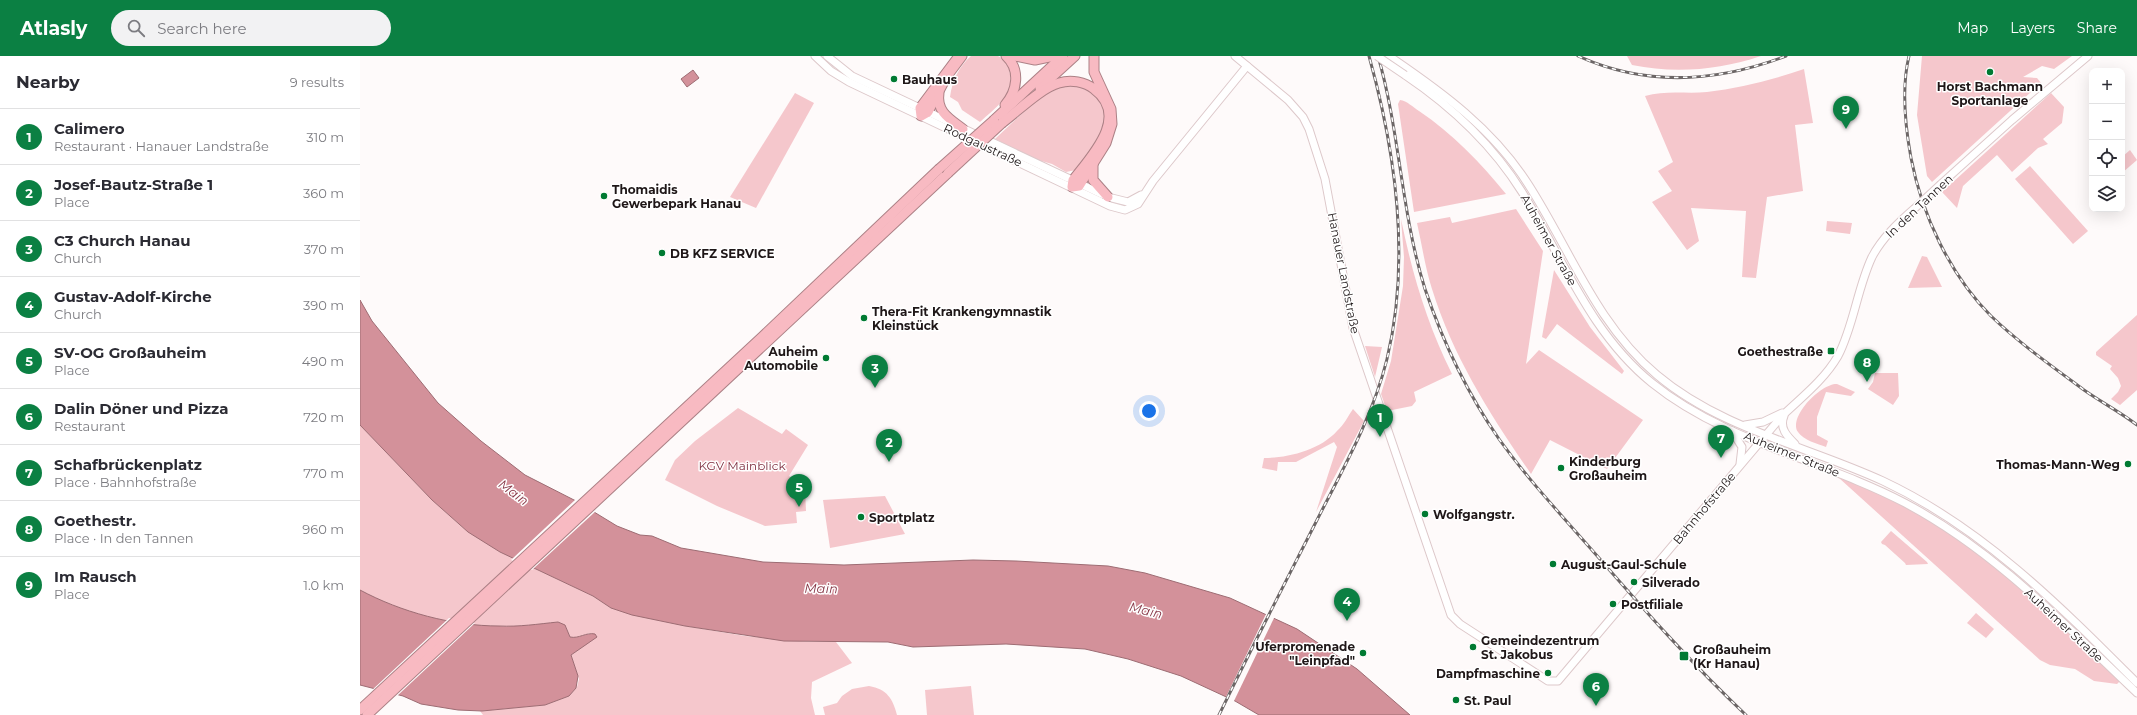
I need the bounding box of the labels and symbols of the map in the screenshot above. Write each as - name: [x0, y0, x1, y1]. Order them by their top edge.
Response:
- marker: Horst Bachmann Sportanlage: [1985, 67, 1995, 77]
- place label: Bauhaus: [902, 72, 958, 87]
- marker: Bauhaus: [889, 74, 899, 84]
- place label: Horst Bachmann Sportanlage: [1937, 79, 2043, 108]
- pin: 9: [1833, 96, 1859, 129]
- street label: Rodgaustraße: [941, 120, 1025, 170]
- street label: In den Tannen: [1882, 171, 1956, 241]
- place label: Thomaidis Gewerbepark Hanau: [612, 182, 741, 211]
- marker: Thomaidis Gewerbepark Hanau: [599, 191, 609, 201]
- street label: Auheimer Straße: [1518, 192, 1580, 288]
- street label: Hanauer Landstraße: [1325, 211, 1363, 335]
- place label: DB KFZ SERVICE: [670, 246, 774, 261]
- marker: DB KFZ SERVICE: [657, 248, 667, 258]
- place label: Thera-Fit Krankengymnastik Kleinstück: [872, 304, 1052, 333]
- marker: Thera-Fit Krankengymnastik Kleinstück: [859, 313, 869, 323]
- place label: Auheim Automobile: [743, 344, 818, 373]
- place label: Goethestraße: [1738, 344, 1823, 359]
- marker: Goethestraße: [1826, 346, 1836, 356]
- pin: 8: [1854, 349, 1880, 382]
- marker: Auheim Automobile: [821, 353, 831, 363]
- pin: 3: [862, 355, 888, 388]
- your location: [1139, 401, 1159, 421]
- pin: 1: [1367, 404, 1393, 437]
- pin: 7: [1708, 425, 1734, 458]
- street label: Auheimer Straße: [1742, 428, 1842, 480]
- pin: 2: [876, 429, 902, 462]
- place label: Kinderburg Großauheim: [1569, 454, 1647, 483]
- place label: Thomas-Mann-Weg: [1996, 457, 2120, 472]
- park label: KGV Mainblick: [698, 458, 786, 473]
- marker: Thomas-Mann-Weg: [2123, 459, 2133, 469]
- marker: Kinderburg Großauheim: [1556, 463, 1566, 473]
- street label: Bahnhofstraße: [1670, 469, 1738, 547]
- pin: 5: [786, 474, 812, 507]
- water label: Main: [496, 476, 532, 508]
- place label: Wolfgangstr.: [1433, 507, 1515, 522]
- marker: Wolfgangstr.: [1420, 509, 1430, 519]
- place label: Sportplatz: [869, 510, 935, 525]
- marker: Sportplatz: [856, 512, 866, 522]
- place label: August-Gaul-Schule: [1560, 557, 1687, 572]
- marker: August-Gaul-Schule: [1548, 559, 1558, 569]
- place label: Silverado: [1642, 575, 1700, 590]
- marker: Silverado: [1629, 577, 1639, 587]
- water label: Main: [804, 580, 838, 596]
- street label: Auheimer Straße: [2022, 585, 2106, 665]
- pin: 4: [1334, 588, 1360, 621]
- place label: Postfiliale: [1621, 597, 1683, 612]
- water label: Main: [1128, 598, 1164, 622]
- marker: Postfiliale: [1608, 599, 1618, 609]
- place label: Gemeindezentrum St. Jakobus: [1481, 633, 1599, 662]
- place label: Uferpromenade "Leinpfad": [1255, 639, 1355, 668]
- marker: Gemeindezentrum St. Jakobus: [1468, 642, 1478, 652]
- place label: Großauheim (Kr Hanau): [1693, 642, 1771, 671]
- marker: Uferpromenade "Leinpfad": [1358, 648, 1368, 658]
- marker: Großauheim (Kr Hanau): [1678, 650, 1690, 662]
- place label: Dampfmaschine: [1436, 666, 1540, 681]
- marker: Dampfmaschine: [1543, 668, 1553, 678]
- pin: 6: [1583, 673, 1609, 706]
- place label: St. Paul: [1464, 693, 1511, 708]
- marker: St. Paul: [1451, 695, 1461, 705]

